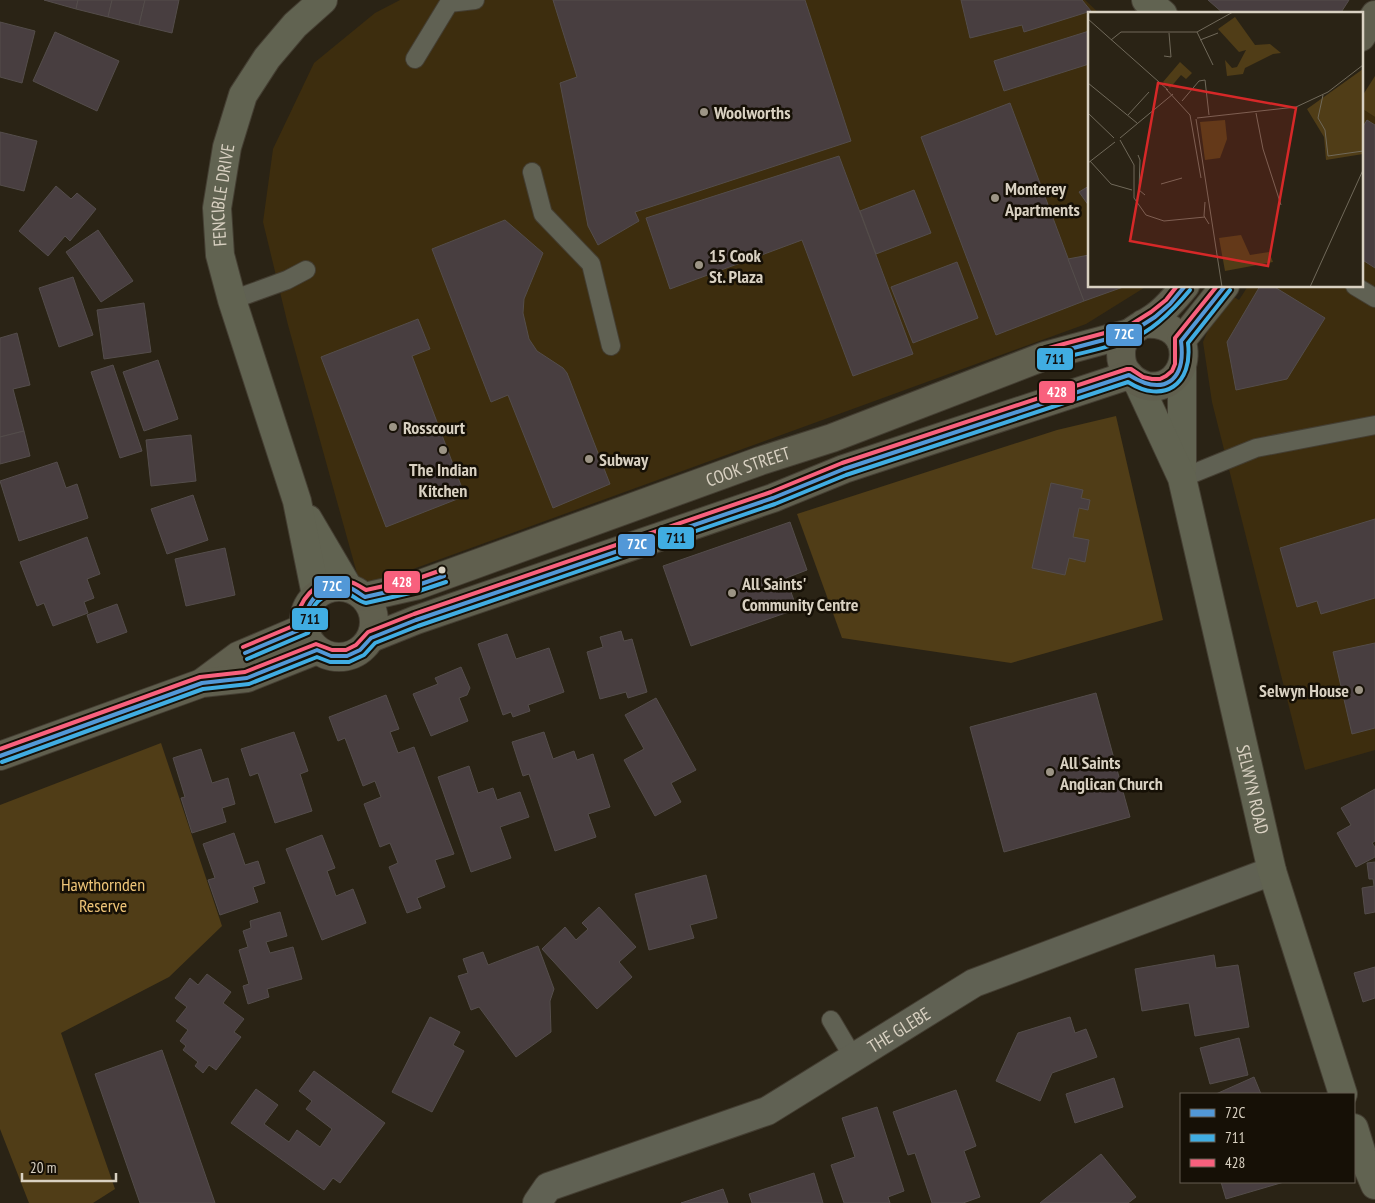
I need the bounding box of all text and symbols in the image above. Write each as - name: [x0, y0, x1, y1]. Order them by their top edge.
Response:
- inset map: [1088, 12, 1362, 288]
- place label: Woolworths: [713, 101, 790, 124]
- marker: Woolworths: [698, 106, 710, 118]
- street label: FENCIBLE DRIVE: [205, 142, 239, 247]
- place label: Monterey Apartments: [1004, 177, 1080, 221]
- marker: Monterey Apartments: [989, 192, 1001, 204]
- place label: 15 Cook St. Plaza: [709, 244, 763, 288]
- marker: 15 Cook St. Plaza: [693, 259, 705, 271]
- line badge: 72C: [1105, 323, 1143, 347]
- text: 72C: [1114, 325, 1134, 343]
- line badge: 711: [1036, 347, 1074, 371]
- text: 711: [1045, 350, 1065, 368]
- line badge: 428: [1038, 380, 1076, 404]
- text: 428: [1047, 383, 1067, 401]
- place label: Rosscourt: [403, 416, 466, 439]
- marker: Rosscourt: [387, 421, 399, 433]
- street label: COOK STREET: [702, 441, 793, 491]
- marker: The Indian Kitchen: [437, 444, 449, 456]
- place label: Subway: [599, 448, 649, 471]
- marker: Subway: [583, 453, 595, 465]
- place label: The Indian Kitchen: [409, 458, 477, 502]
- line badge: 711: [657, 526, 695, 550]
- text: 711: [666, 529, 686, 547]
- line badge: 72C: [617, 533, 656, 557]
- text: 72C: [627, 535, 647, 553]
- unlabelled marker: [437, 565, 447, 575]
- line badge: 428: [383, 570, 421, 594]
- place label: All Saints' Community Centre: [741, 572, 859, 616]
- text: 428: [392, 573, 412, 591]
- line badge: 72C: [313, 575, 351, 599]
- text: 72C: [322, 577, 342, 595]
- marker: All Saints' Community Centre: [726, 587, 738, 599]
- line badge: 711: [291, 607, 329, 631]
- text: 711: [300, 610, 320, 628]
- place label: Selwyn House: [1259, 679, 1349, 702]
- marker: Selwyn House: [1353, 684, 1365, 696]
- street label: SELWYN ROAD: [1232, 742, 1275, 836]
- place label: All Saints Anglican Church: [1059, 751, 1163, 795]
- marker: All Saints Anglican Church: [1044, 766, 1056, 778]
- park label: Hawthornden Reserve: [61, 873, 145, 917]
- street label: THE GLEBE: [863, 1002, 934, 1058]
- legend: [1180, 1093, 1355, 1183]
- text: 72C: [1225, 1103, 1246, 1122]
- text: 711: [1225, 1128, 1245, 1147]
- scale bar: [22, 1150, 116, 1182]
- text: 428: [1225, 1153, 1245, 1172]
- text: 20 m: [30, 1158, 56, 1177]

